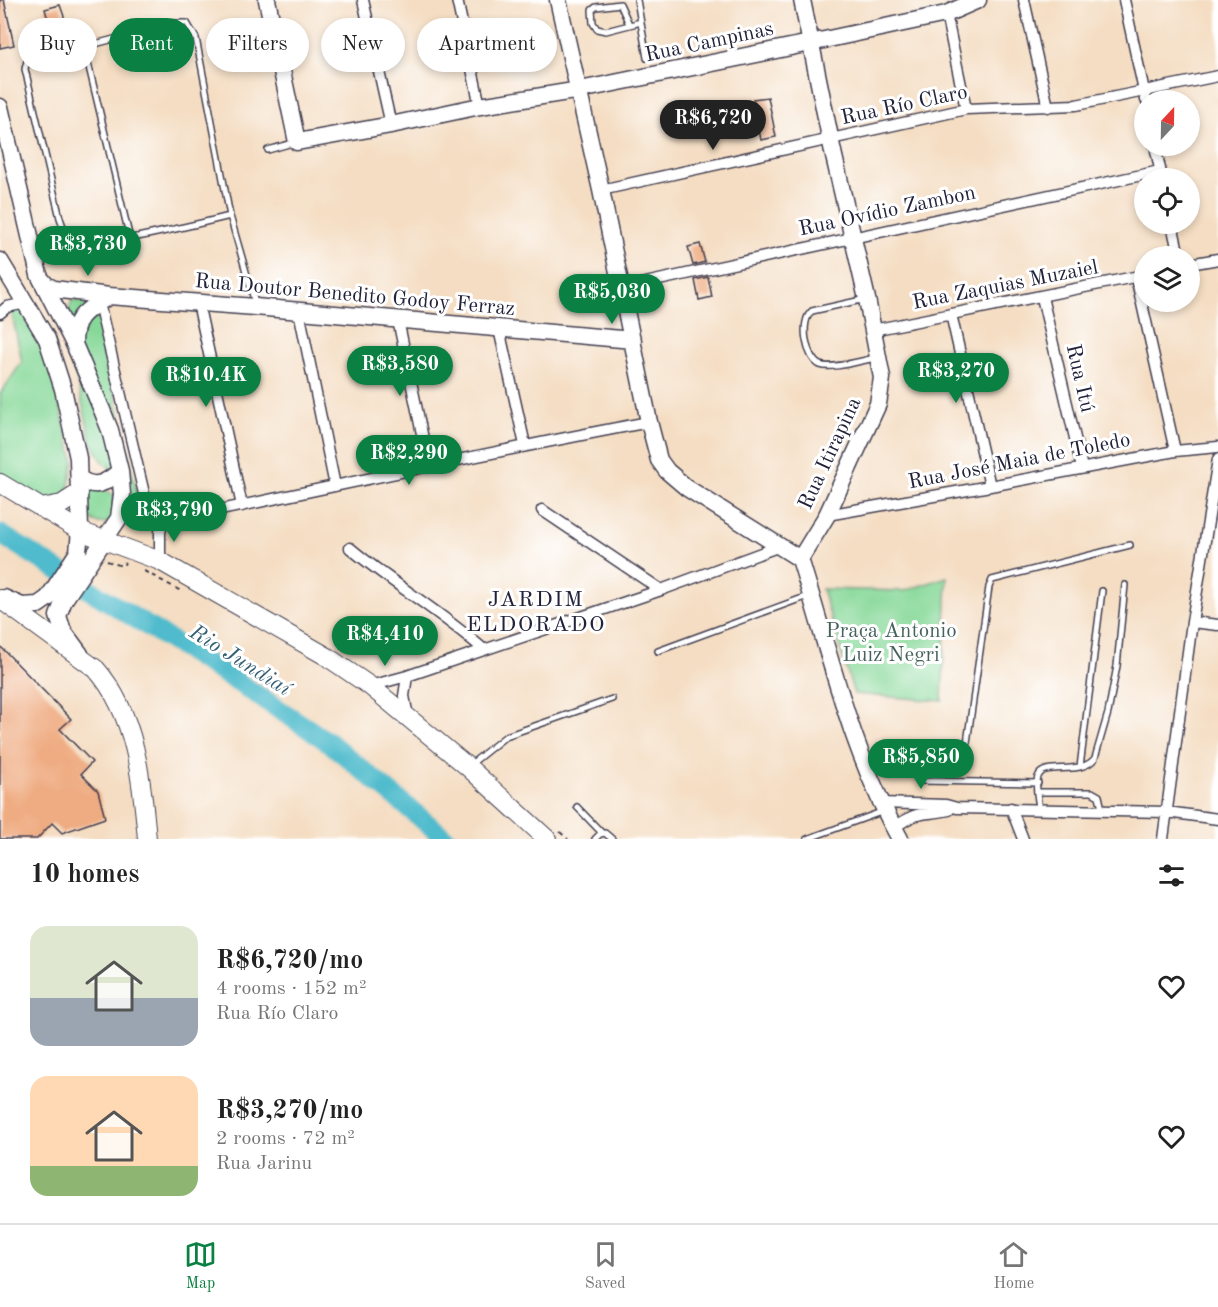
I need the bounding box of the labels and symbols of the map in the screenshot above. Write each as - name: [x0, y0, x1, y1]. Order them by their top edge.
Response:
- street label: Rua Campinas: [643, 19, 776, 66]
- street label: Rua Río Claro: [839, 82, 969, 129]
- north arrow: [1134, 90, 1200, 156]
- pin: R$6,720: [658, 100, 768, 151]
- street label: Rua Ovídio Zambon: [797, 182, 978, 240]
- pin: R$3,730: [33, 226, 143, 277]
- street label: Rua Zaquias Muzaiel: [911, 257, 1100, 314]
- street label: Rua Doutor Benedito Godoy Ferraz: [194, 271, 516, 320]
- pin: R$5,030: [557, 274, 667, 325]
- street label: Rua Itú: [1062, 342, 1098, 414]
- pin: R$3,580: [345, 346, 455, 397]
- pin: R$3,270: [901, 353, 1011, 404]
- pin: R$10.4K: [151, 357, 261, 408]
- street label: Rua Itirapina: [795, 394, 865, 513]
- street label: Rua José Maia de Toledo: [906, 430, 1132, 493]
- pin: R$2,290: [354, 435, 464, 486]
- pin: R$3,790: [119, 492, 229, 543]
- district label: JARDIM ELDORADO: [466, 589, 606, 636]
- pin: R$4,410: [330, 616, 440, 667]
- water label: Rio Jundiaí: [185, 620, 296, 701]
- park label: Praça Antonio Luiz Negri: [825, 621, 957, 666]
- pin: R$5,850: [866, 739, 976, 790]

